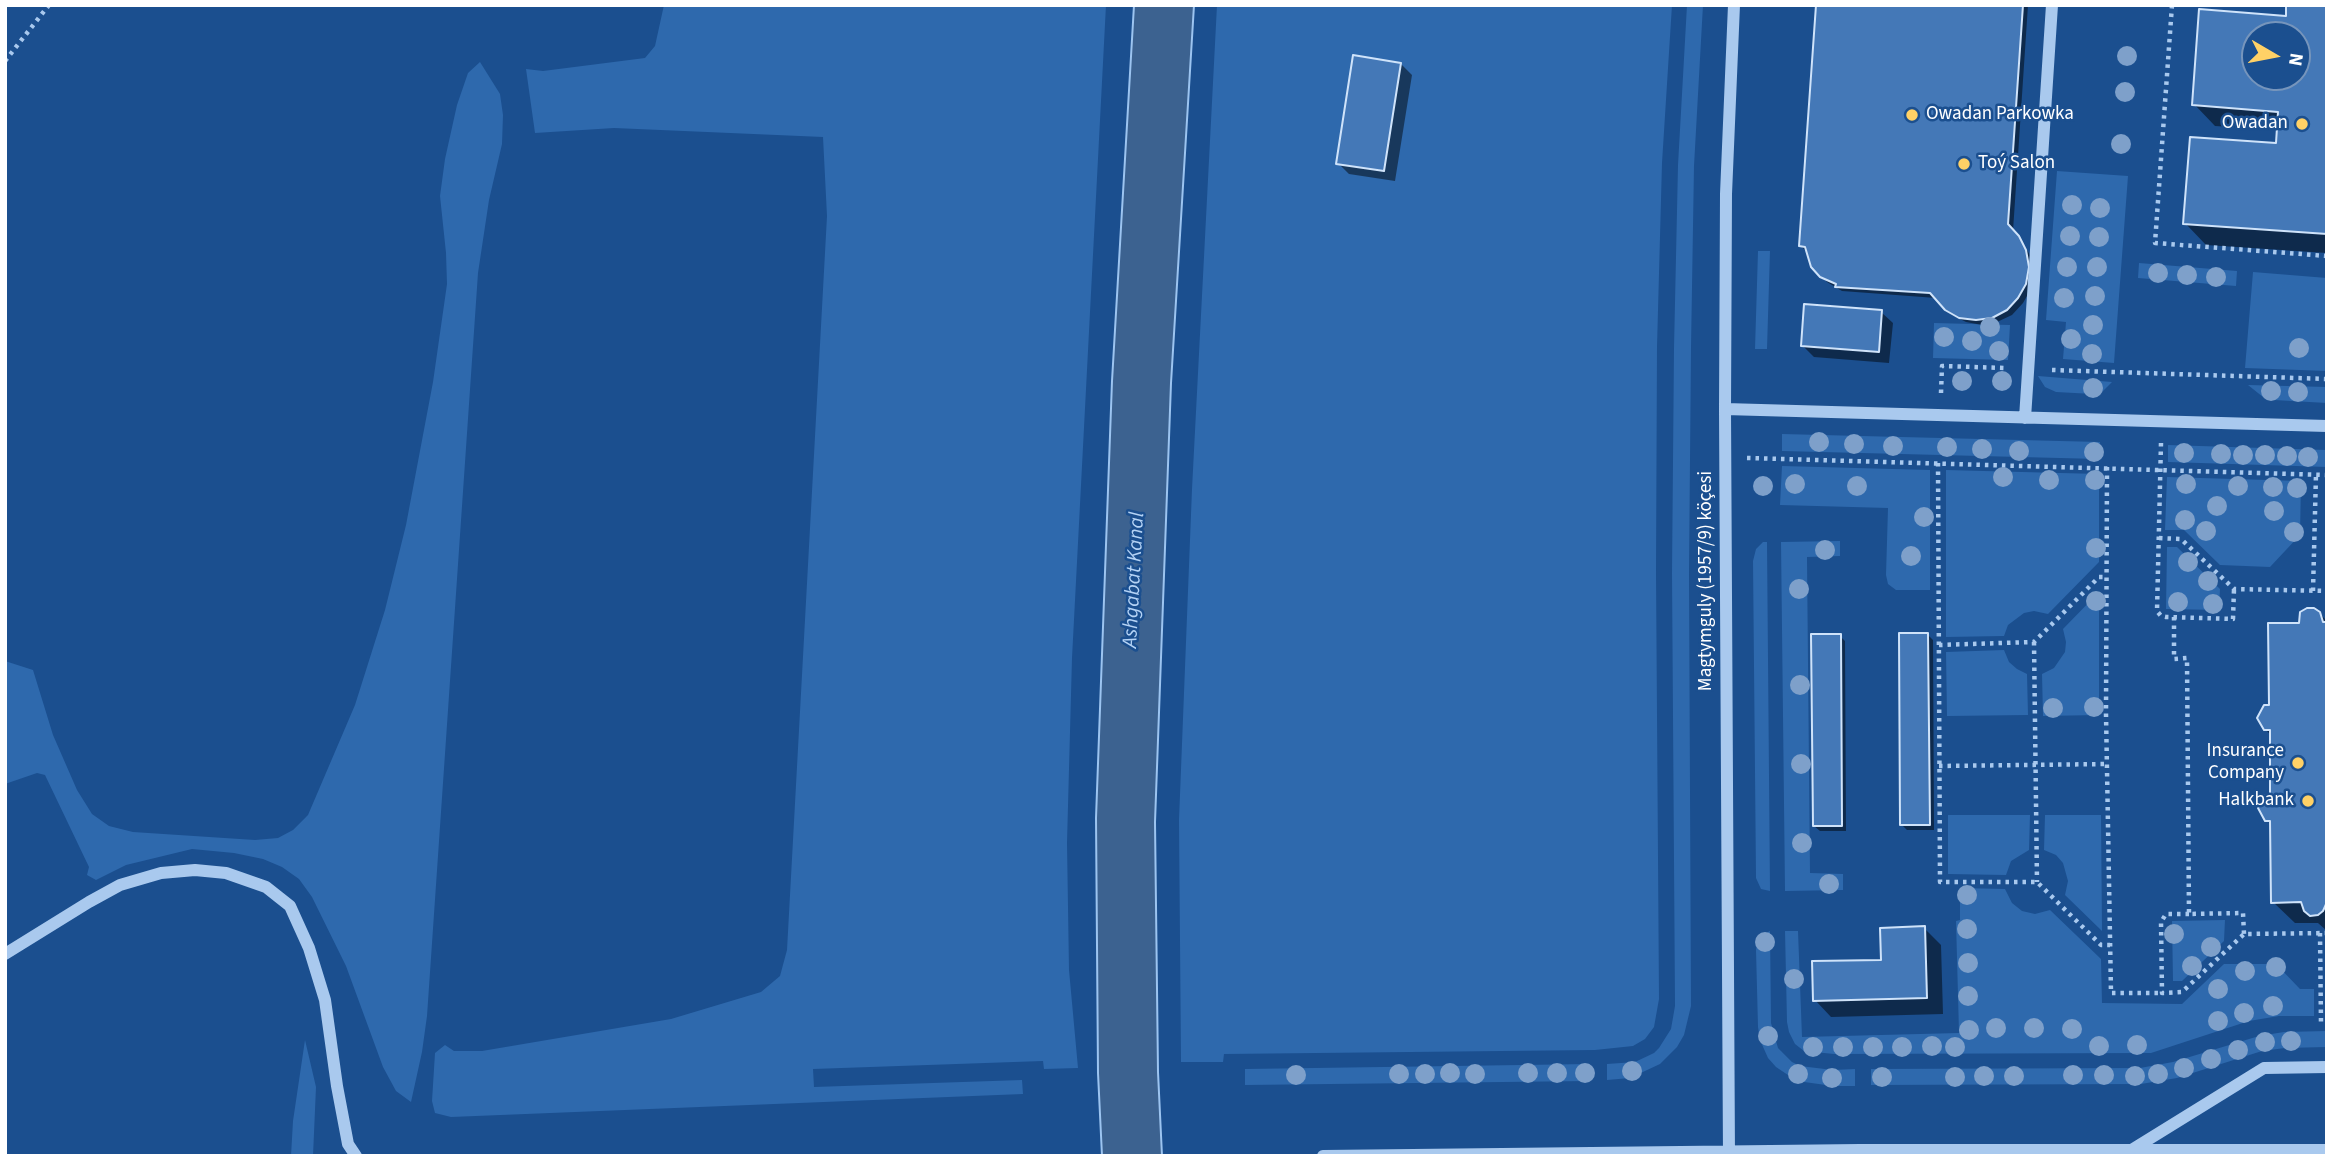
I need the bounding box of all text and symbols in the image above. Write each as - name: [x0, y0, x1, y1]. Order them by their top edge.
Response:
- north arrow: [2241, 21, 2311, 91]
- text: N: [2281, 51, 2310, 68]
- place label: Owadan Parkowka: [1926, 104, 2074, 126]
- marker: Owadan Parkowka: [1904, 107, 1920, 123]
- place label: Owadan: [2222, 113, 2288, 135]
- marker: Owadan: [2294, 116, 2310, 132]
- place label: Toý Salon: [1978, 153, 2055, 175]
- marker: Toý Salon: [1956, 156, 1972, 172]
- street label: Magtymguly (1957/9) köçesi: [1696, 471, 1718, 691]
- water label: Ashgabat Kanal: [1119, 511, 1151, 649]
- place label: Insurance Company: [2207, 741, 2284, 785]
- marker: Insurance Company: [2290, 755, 2306, 771]
- place label: Halkbank: [2218, 790, 2294, 812]
- marker: Halkbank: [2300, 793, 2316, 809]

